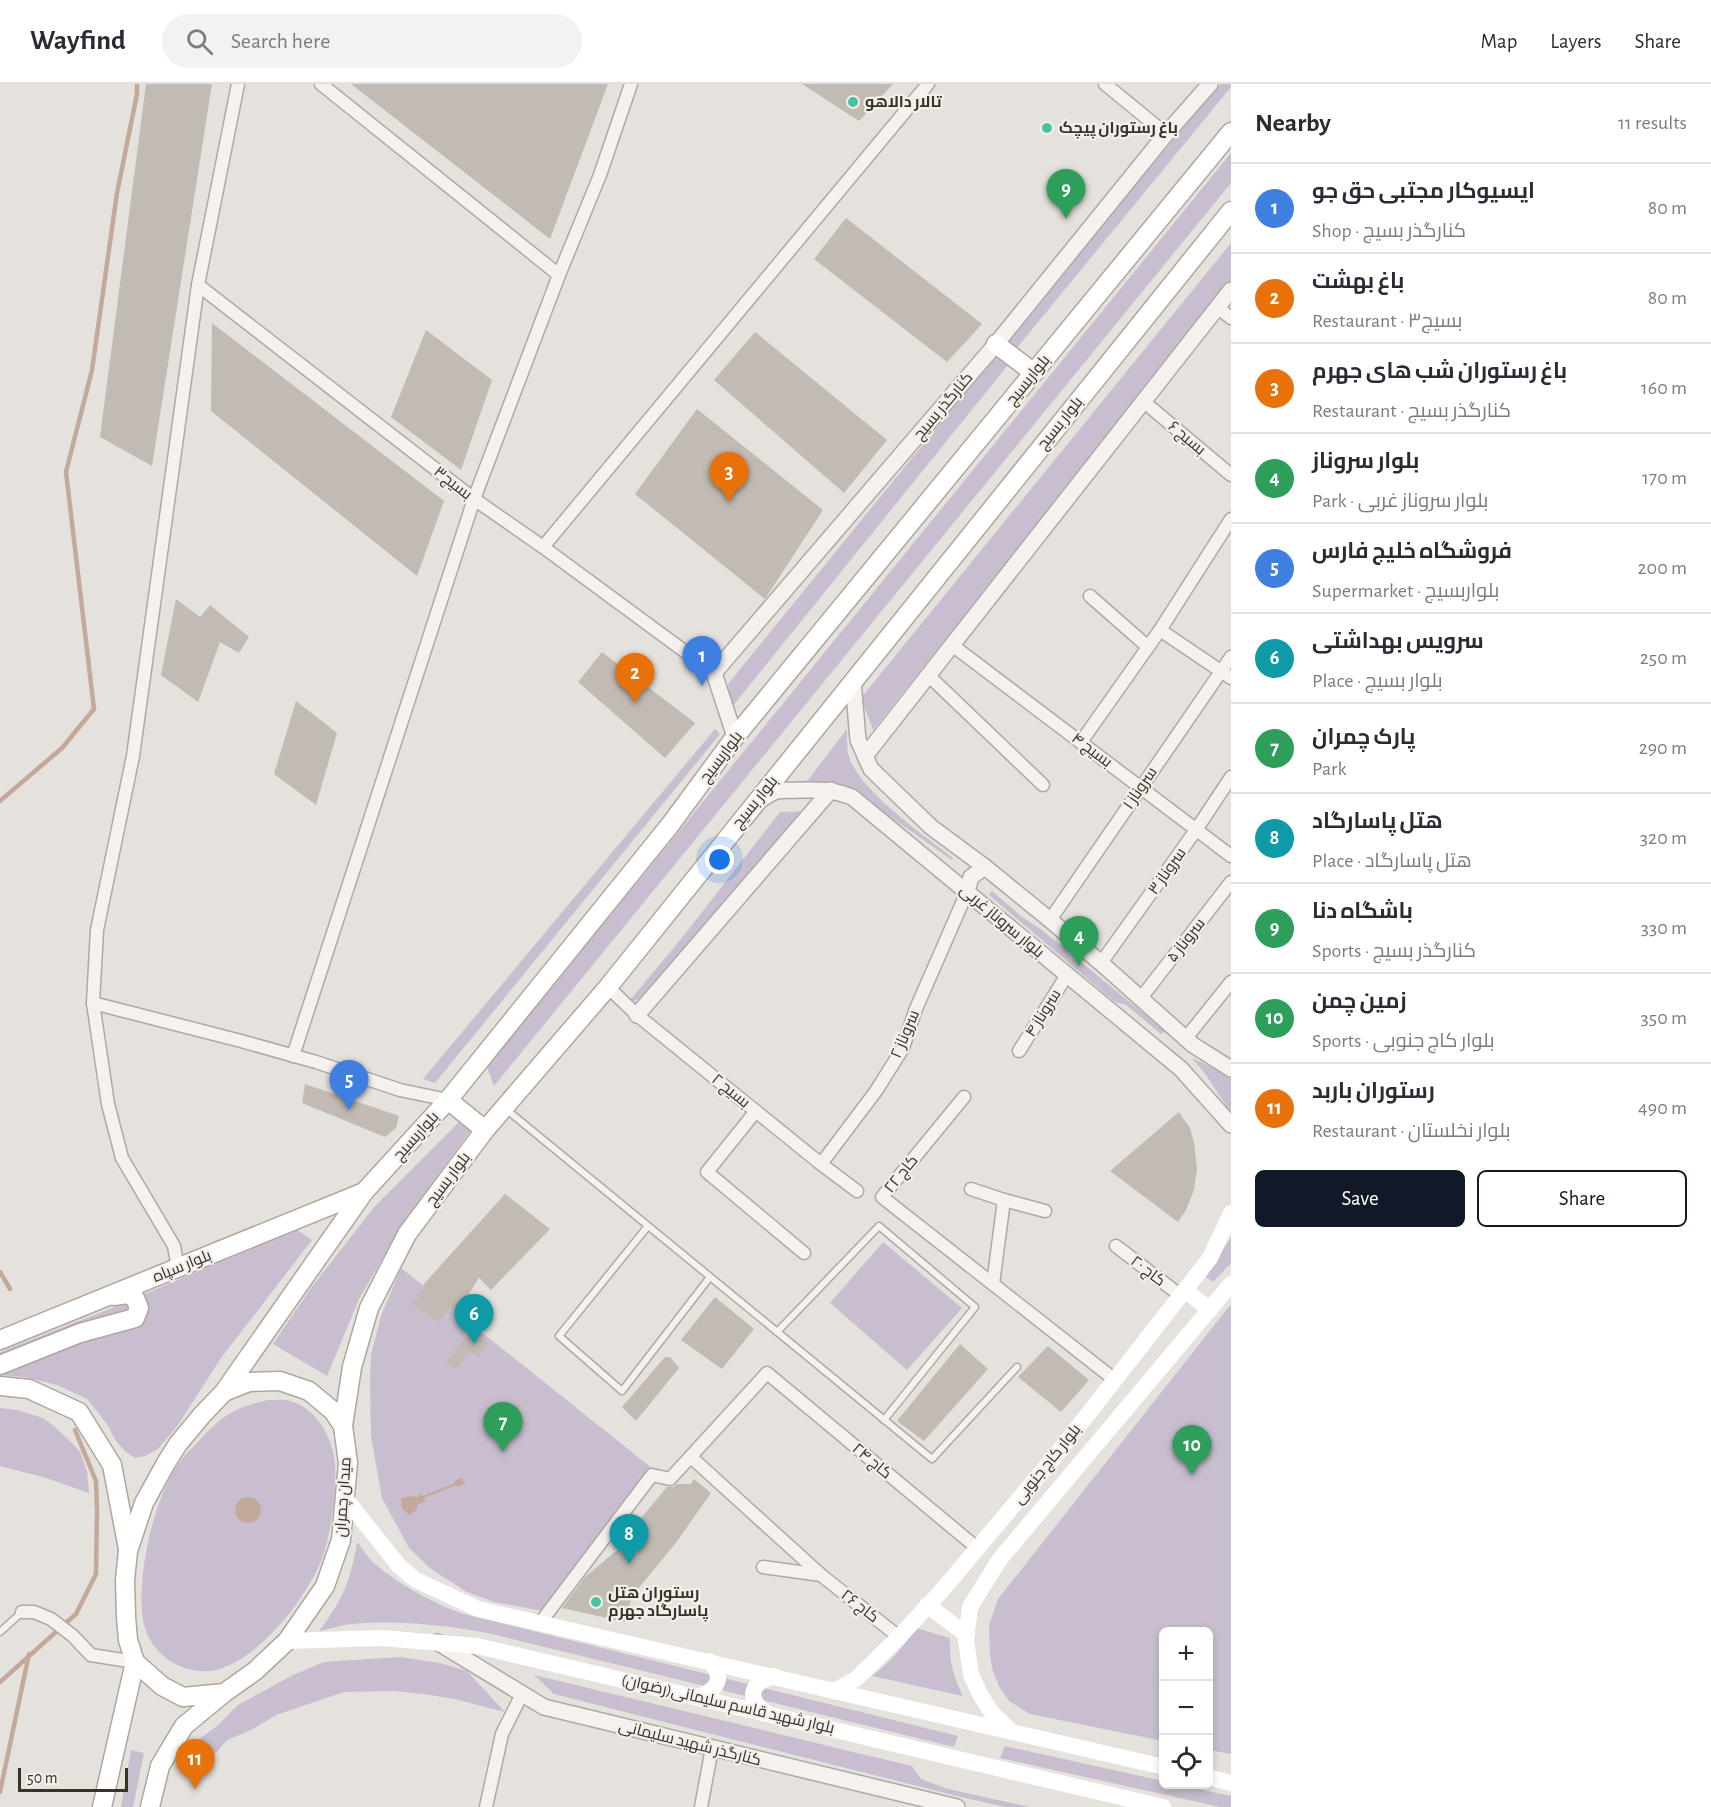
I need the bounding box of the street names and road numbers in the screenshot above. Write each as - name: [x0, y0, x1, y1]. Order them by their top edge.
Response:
- street label: بلواربسیج: [1003, 352, 1055, 410]
- street label: کنارگذر بسیج: [910, 369, 978, 445]
- street label: بلوار بسیج: [1034, 394, 1088, 454]
- street label: بسیج ۶: [1163, 418, 1209, 460]
- street label: بسیج۳: [429, 463, 475, 505]
- street label: بلواربسیج: [697, 728, 748, 787]
- street label: بسیج ۴: [1067, 730, 1115, 773]
- street label: سروناز ۱: [1120, 764, 1161, 813]
- street label: بلوار بسیج: [729, 773, 783, 833]
- street label: سروناز ۳: [1145, 845, 1190, 898]
- street label: بلوار سروناز غربی: [956, 881, 1047, 962]
- street label: سروناز ۵: [1164, 915, 1209, 966]
- street label: سروناز ۴: [1022, 986, 1065, 1040]
- street label: سروناز ۲: [888, 1008, 923, 1061]
- street label: بسیج ۲: [707, 1071, 753, 1113]
- street label: بلواربسیج: [390, 1108, 444, 1166]
- street label: بلوار بسیج: [423, 1149, 476, 1211]
- street label: کاج ۲۲: [881, 1152, 923, 1198]
- street label: بلوار سپاه: [150, 1247, 214, 1287]
- street label: کاج ۲۰: [1126, 1253, 1168, 1292]
- street label: بلوار کاج جنوبی: [1010, 1421, 1086, 1509]
- street label: کاج ۲۴: [847, 1440, 895, 1484]
- street label: میدان چمران: [332, 1456, 357, 1538]
- street label: کاج ۲۶: [836, 1587, 882, 1628]
- street label: بلوار شهید قاسم سلیمانی(رضوان): [619, 1671, 836, 1739]
- street label: کنارگذر شهید سلیمانی: [617, 1717, 763, 1770]

